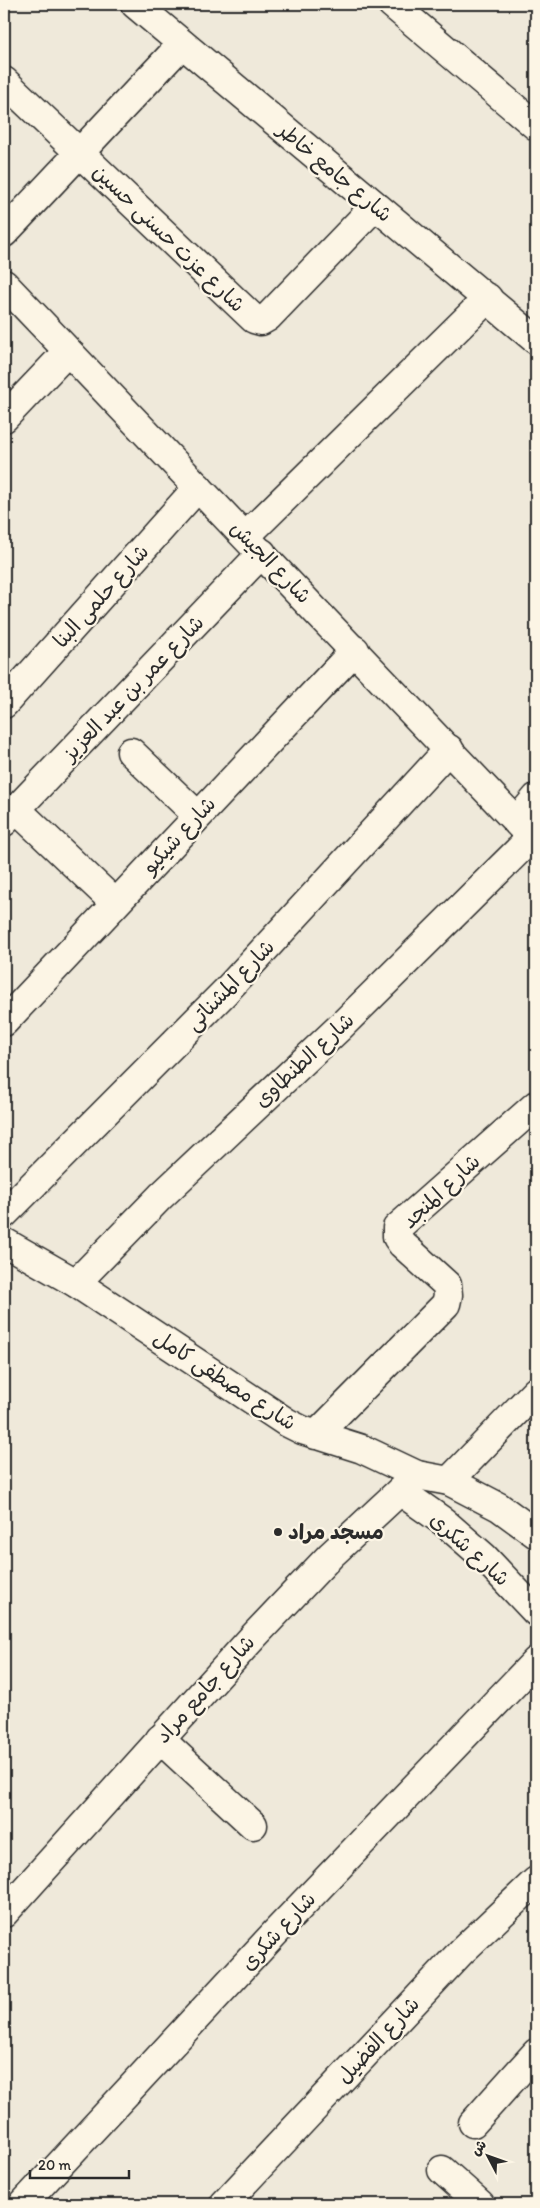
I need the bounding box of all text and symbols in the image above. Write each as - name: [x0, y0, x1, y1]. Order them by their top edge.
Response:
- street label: شارع جامع خاطر: [269, 115, 398, 229]
- street label: شارع عزت حسنى حسين: [86, 158, 251, 319]
- street label: شارع الجيش: [224, 515, 317, 610]
- street label: شارع حلمى البنا: [48, 539, 156, 655]
- street label: شارع عمر بن عبد العزيز: [55, 610, 211, 769]
- street label: شارع شيكيو: [135, 791, 223, 882]
- street label: شارع المشناتى: [180, 934, 281, 1037]
- street label: شارع الطنطاوى: [249, 1007, 361, 1114]
- street label: شارع المنجد: [396, 1148, 487, 1235]
- street label: شارع مصطفى كامل: [148, 1324, 301, 1438]
- street label: شارع شكرى: [423, 1506, 515, 1593]
- place label: مسجد مراد: [288, 1519, 384, 1544]
- marker: مسجد مراد: [272, 1526, 284, 1538]
- street label: شارع جامع مراد: [150, 1630, 262, 1750]
- street label: شارع شكرى: [235, 1886, 323, 1977]
- street label: شارع الفضيل: [331, 1991, 426, 2090]
- north arrow: [462, 2130, 512, 2180]
- text: ش: [467, 2136, 490, 2159]
- scale bar: [30, 2148, 129, 2180]
- text: 20 m: [38, 2156, 72, 2174]

